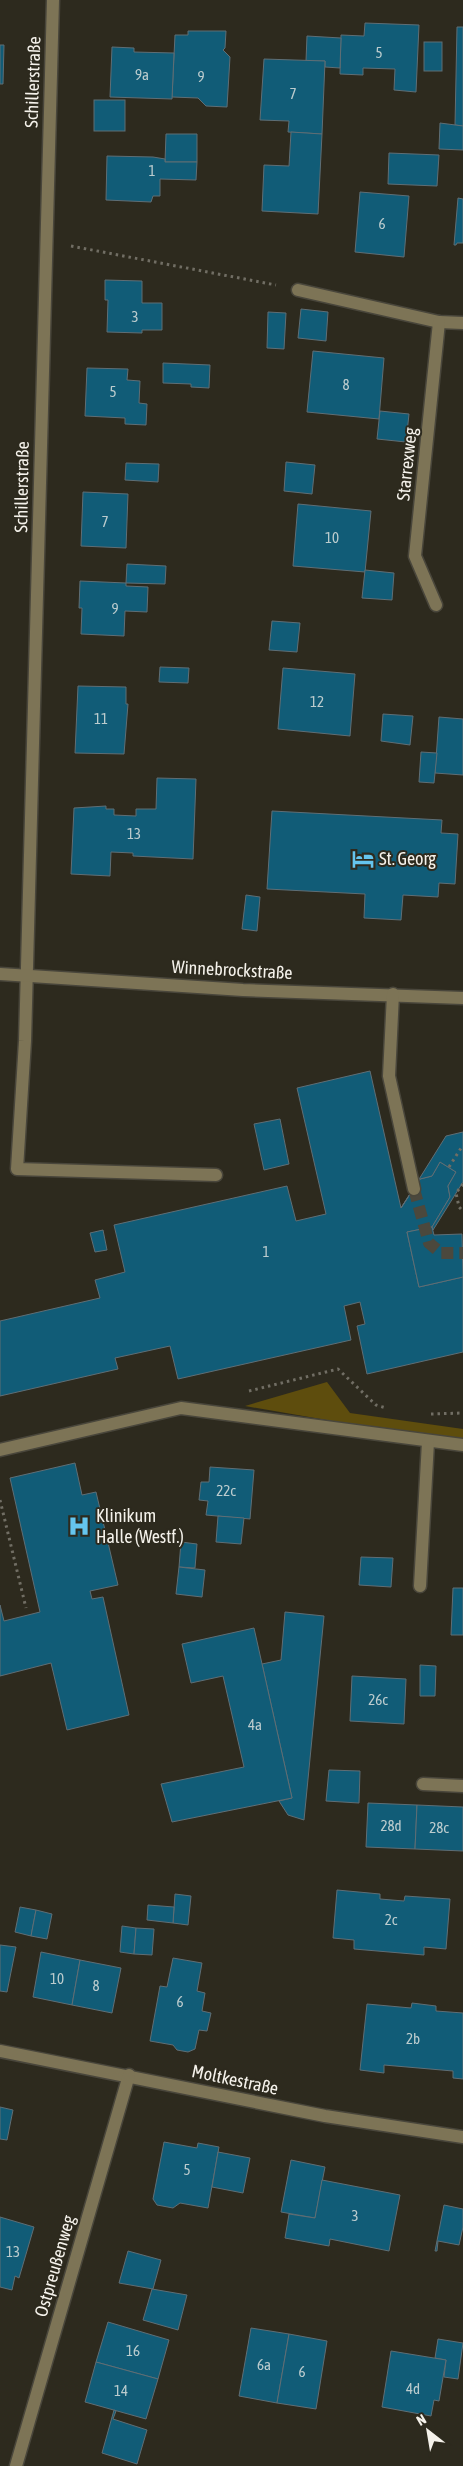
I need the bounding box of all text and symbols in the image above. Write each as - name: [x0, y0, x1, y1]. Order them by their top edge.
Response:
- street label: Schillerstraße: [20, 36, 45, 128]
- house number: 5: [375, 44, 383, 61]
- house number: 9a: [135, 66, 149, 83]
- house number: 9: [197, 68, 205, 85]
- house number: 7: [289, 85, 297, 102]
- house number: 1: [148, 162, 156, 179]
- house number: 6: [378, 215, 386, 232]
- house number: 3: [131, 308, 139, 325]
- house number: 8: [342, 376, 350, 393]
- house number: 5: [109, 383, 117, 400]
- street label: Starrexweg: [392, 426, 421, 502]
- street label: Schillerstraße: [10, 441, 33, 533]
- house number: 7: [101, 513, 109, 530]
- house number: 10: [325, 529, 339, 546]
- house number: 9: [111, 600, 119, 617]
- house number: 12: [310, 693, 324, 710]
- house number: 11: [94, 710, 108, 727]
- house number: 13: [127, 825, 141, 842]
- hotel icon: St. Georg: [350, 846, 376, 872]
- place label: St. Georg: [379, 848, 436, 869]
- street label: Winnebrockstraße: [171, 956, 293, 983]
- house number: 1: [262, 1243, 270, 1260]
- house number: 22c: [216, 1482, 236, 1499]
- place label: Klinikum Halle (Westf.): [96, 1505, 184, 1547]
- hospital icon: Klinikum Halle (Westf.): [66, 1513, 92, 1539]
- house number: 26c: [368, 1691, 388, 1708]
- house number: 4a: [248, 1716, 262, 1733]
- house number: 28d: [380, 1817, 402, 1834]
- house number: 28c: [429, 1819, 449, 1836]
- house number: 2c: [385, 1911, 398, 1928]
- house number: 10: [50, 1970, 64, 1987]
- house number: 8: [92, 1977, 100, 1994]
- house number: 6: [176, 1993, 184, 2010]
- house number: 2b: [406, 2030, 420, 2047]
- street label: Moltkestraße: [190, 2060, 280, 2099]
- house number: 5: [183, 2161, 191, 2178]
- house number: 3: [351, 2207, 359, 2224]
- street label: Ostpreußenweg: [30, 2212, 79, 2319]
- house number: 13: [6, 2243, 20, 2260]
- house number: 16: [126, 2342, 140, 2359]
- house number: 6a: [257, 2356, 271, 2373]
- house number: 6: [298, 2363, 306, 2380]
- house number: 4d: [406, 2380, 420, 2397]
- house number: 14: [114, 2382, 128, 2399]
- north arrow: [403, 2406, 453, 2456]
- text: N: [414, 2411, 429, 2429]

